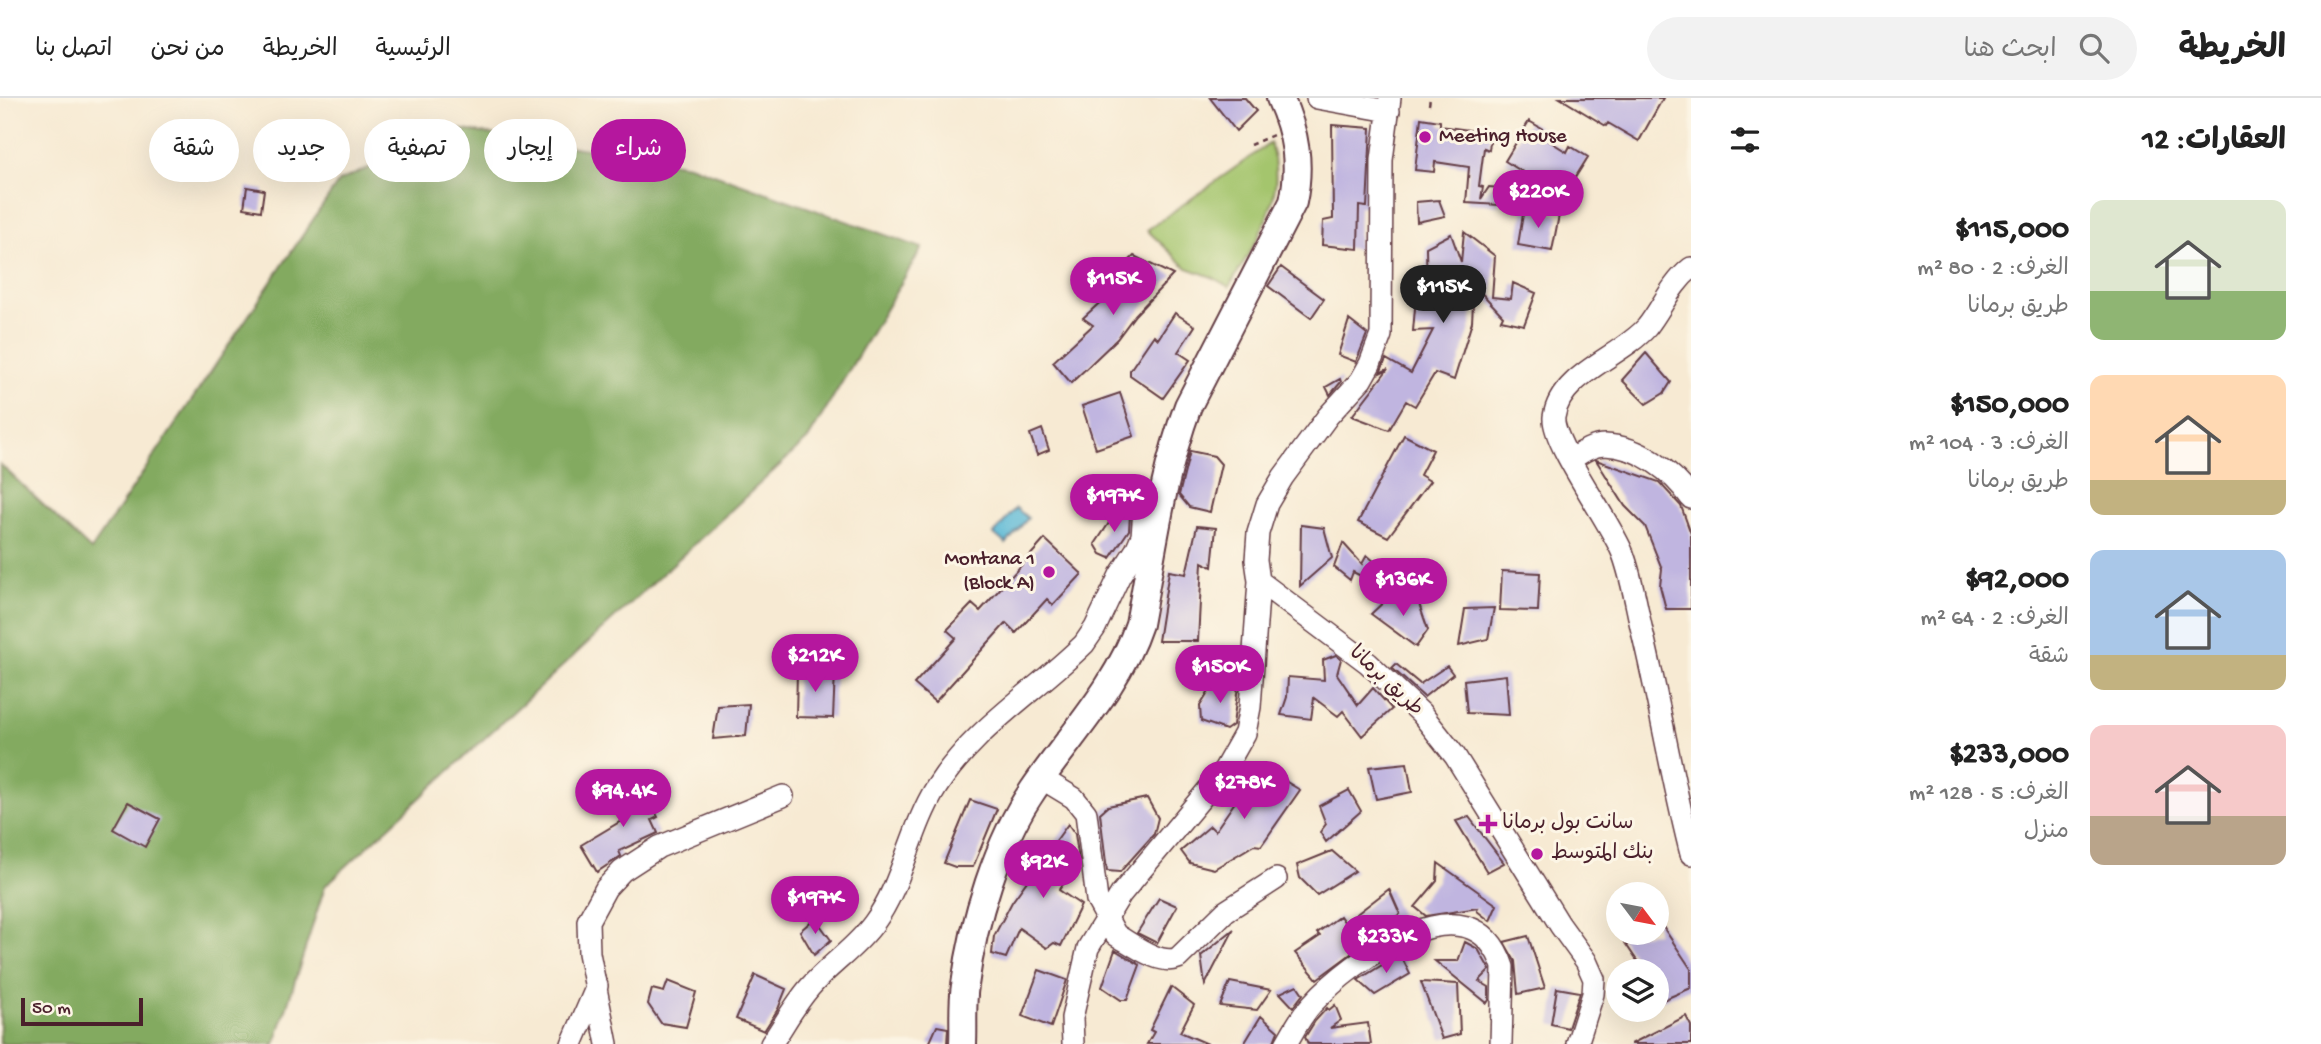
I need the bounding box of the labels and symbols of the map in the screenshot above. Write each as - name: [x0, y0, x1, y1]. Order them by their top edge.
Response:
- place label: Meeting House: [1439, 125, 1568, 150]
- marker: Meeting House: [1417, 129, 1433, 145]
- pin: $220K: [1489, 170, 1587, 230]
- pin: $115K: [1064, 258, 1162, 317]
- pin: $115K: [1394, 266, 1492, 325]
- pin: $197K: [1065, 474, 1163, 534]
- place label: Montana 1 (Block A): [944, 548, 1035, 597]
- pin: $136K: [1354, 559, 1452, 618]
- marker: Montana 1 (Block A): [1041, 564, 1057, 580]
- pin: $212K: [766, 634, 864, 694]
- street label: طريق برمانا: [1343, 641, 1427, 723]
- pin: $150K: [1171, 646, 1269, 705]
- pin: $278K: [1195, 762, 1293, 821]
- pin: $94.4K: [566, 770, 680, 829]
- place label: سانت بول برمانا: [1502, 812, 1633, 837]
- marker: سانت بول برمانا: [1480, 816, 1496, 832]
- pin: $92K: [1002, 840, 1084, 900]
- place label: بنك المتوسط: [1551, 842, 1654, 867]
- marker: بنك المتوسط: [1529, 846, 1545, 862]
- pin: $197K: [766, 876, 864, 936]
- north arrow: [1606, 882, 1670, 945]
- pin: $233K: [1337, 916, 1435, 975]
- scale bar: [21, 995, 144, 1027]

